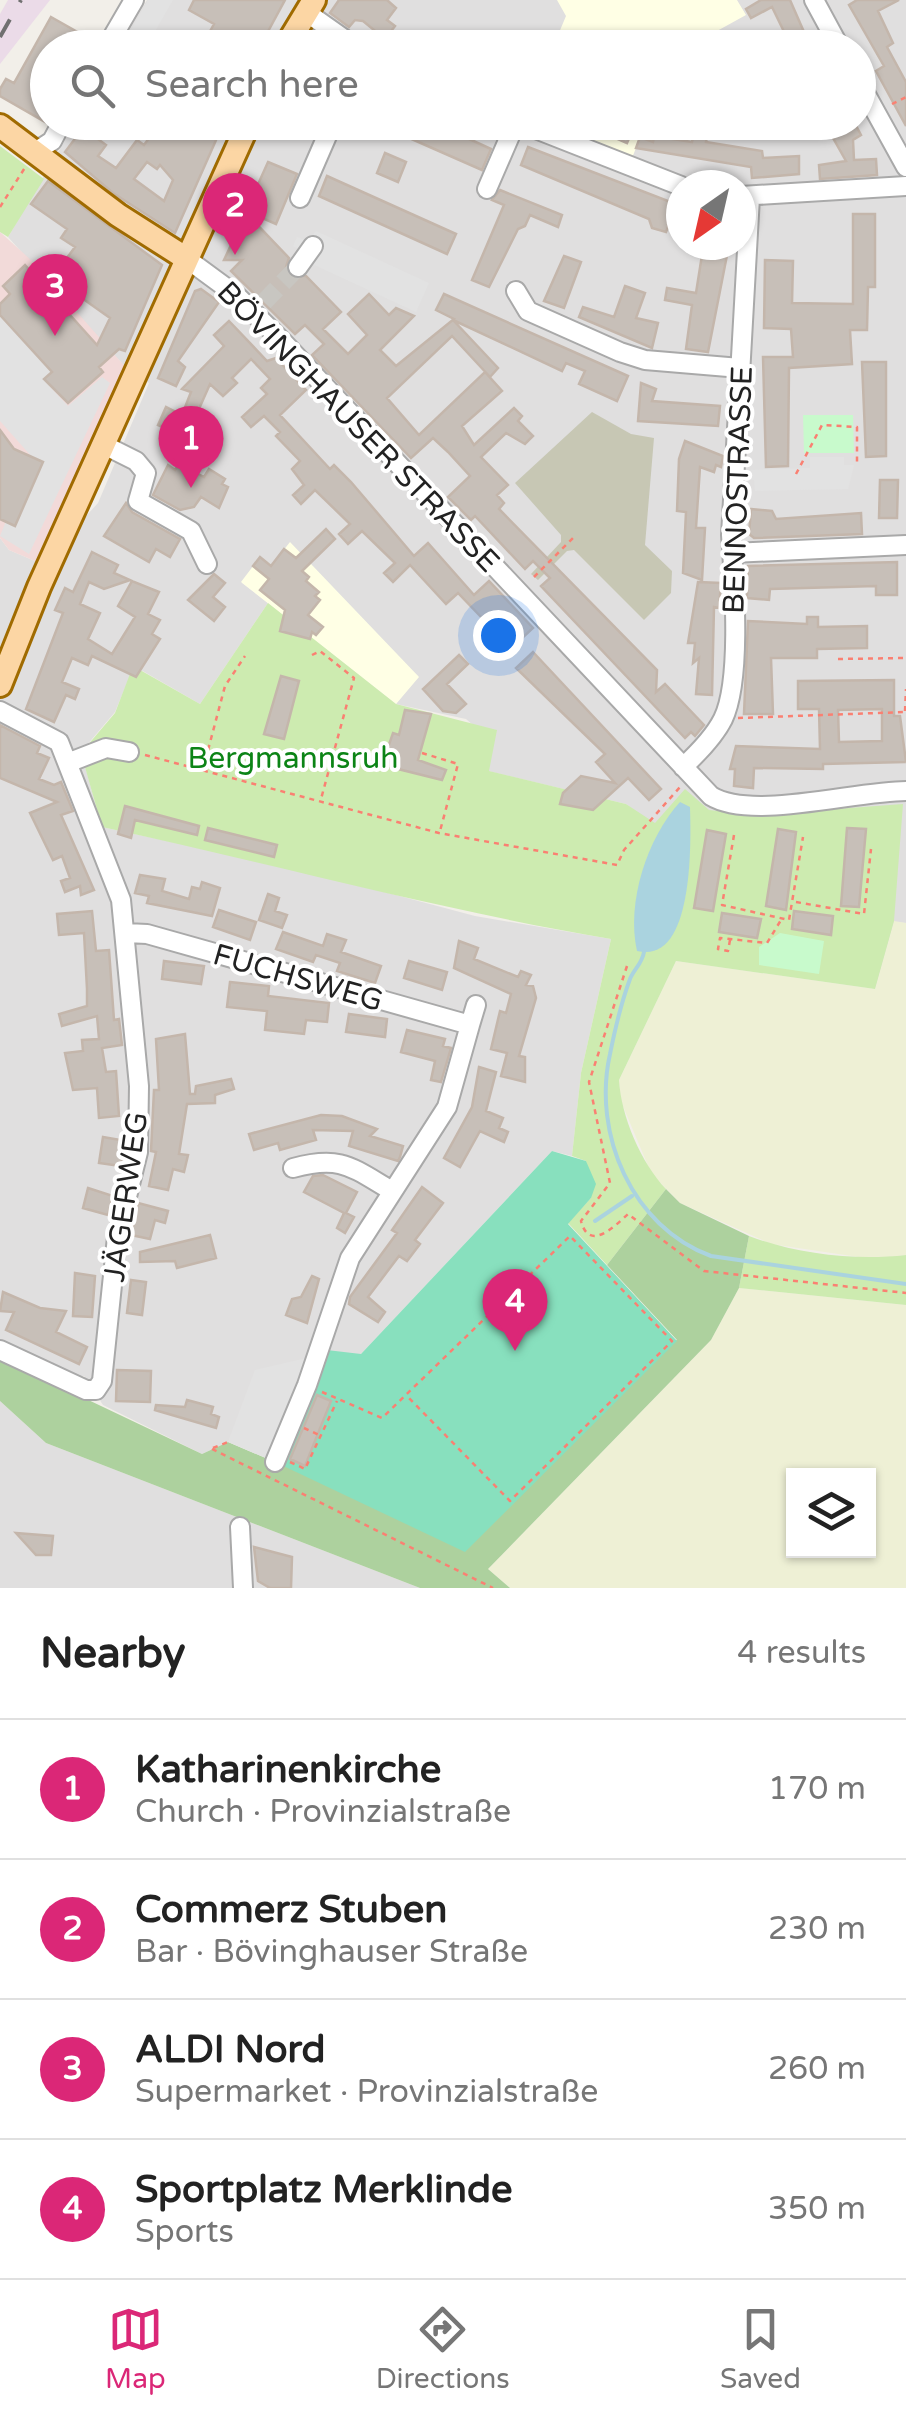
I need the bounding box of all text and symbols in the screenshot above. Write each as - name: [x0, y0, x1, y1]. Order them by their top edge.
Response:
- search box: [30, 30, 876, 140]
- icon: search: [65, 58, 120, 113]
- text: Search here: [145, 62, 359, 108]
- north arrow: [666, 170, 756, 260]
- pin: 2: [202, 172, 268, 255]
- pin: 3: [22, 254, 88, 336]
- street label: BÖVINGHAUSER STRASSE: [209, 274, 507, 580]
- street label: BENNOSTRASSE: [715, 365, 761, 615]
- pin: 1: [158, 406, 224, 488]
- your location: [473, 610, 524, 661]
- park label: Bergmannsruh: [188, 740, 398, 777]
- street label: FUCHSWEG: [209, 936, 387, 1020]
- street label: JÄGERWEG: [96, 1110, 156, 1284]
- pin: 4: [482, 1268, 548, 1351]
- map controls: [786, 1468, 876, 1558]
- button: layers: [786, 1468, 876, 1558]
- text: Nearby: [40, 1628, 185, 1679]
- text: 4 results: [737, 1634, 866, 1672]
- text: Katharinenkirche: [135, 1747, 441, 1793]
- text: 1: [62, 1770, 83, 1808]
- text: 170 m: [768, 1770, 866, 1808]
- text: Church · Provinzialstraße: [135, 1793, 511, 1831]
- text: Commerz Stuben: [135, 1887, 447, 1933]
- text: 2: [62, 1910, 83, 1948]
- text: 230 m: [768, 1910, 866, 1948]
- text: Bar · Bövinghauser Straße: [135, 1933, 528, 1971]
- text: ALDI Nord: [135, 2027, 326, 2073]
- text: 3: [62, 2050, 83, 2088]
- text: 260 m: [768, 2050, 866, 2088]
- text: Supermarket · Provinzialstraße: [135, 2073, 598, 2111]
- text: Sportplatz Merklinde: [135, 2167, 512, 2213]
- text: 4: [62, 2190, 83, 2228]
- text: 350 m: [768, 2190, 866, 2228]
- text: Sports: [135, 2213, 234, 2251]
- tab: Map: [105, 2302, 166, 2396]
- tab: Directions: [376, 2302, 510, 2396]
- tab: Saved: [720, 2302, 801, 2396]

